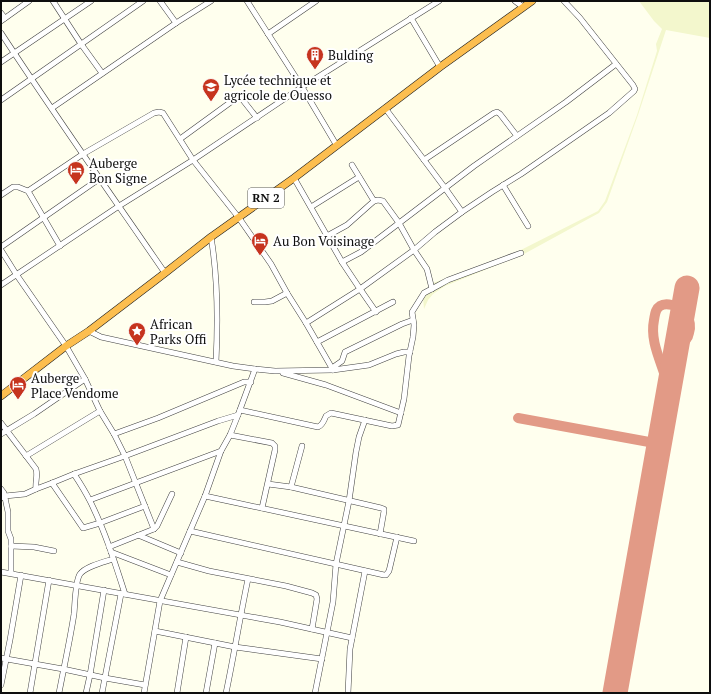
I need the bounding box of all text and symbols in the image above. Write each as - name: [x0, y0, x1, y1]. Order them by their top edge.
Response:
- building icon: Bulding: [305, 45, 325, 70]
- place label: Bulding: [328, 46, 373, 64]
- place label: Lycée technique et agricole de Ouesso: [224, 71, 332, 104]
- school or university icon: Lycée technique et agricole de Ouesso: [201, 77, 221, 102]
- place label: Auberge Bon Signe: [89, 154, 147, 187]
- hotel icon: Auberge Bon Signe: [66, 160, 86, 185]
- road number: RN 2: [248, 188, 284, 208]
- hotel icon: Au Bon Voisinage: [250, 231, 270, 256]
- place label: Au Bon Voisinage: [273, 232, 374, 250]
- place label: African Parks Offi: [150, 315, 207, 348]
- place icon: African Parks Offi: [127, 321, 147, 346]
- place label: Auberge Place Vendome: [31, 369, 119, 402]
- hotel icon: Auberge Place Vendome: [8, 375, 28, 400]

